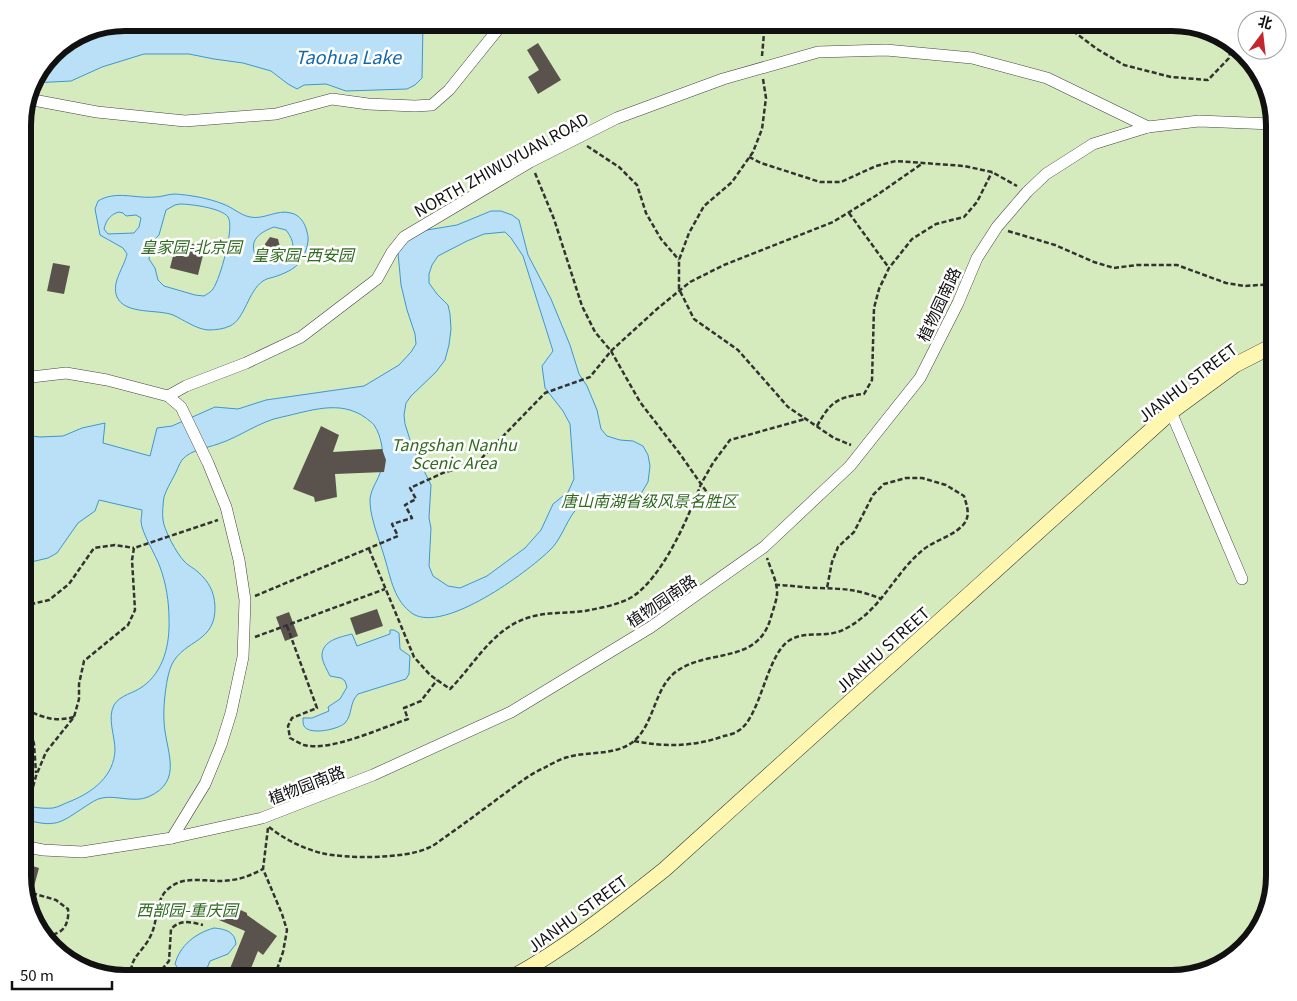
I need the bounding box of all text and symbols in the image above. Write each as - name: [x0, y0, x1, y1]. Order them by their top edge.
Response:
- north arrow: [1237, 10, 1287, 60]
- text: 北: [1256, 10, 1275, 33]
- water label: Taohua Lake: [295, 43, 402, 69]
- street label: NORTH ZHIWUYUAN ROAD: [409, 106, 593, 222]
- park label: 皇家园-北京园: [140, 234, 244, 258]
- park label: 皇家园-西安园: [252, 242, 356, 266]
- street label: 植物园南路: [910, 263, 966, 345]
- street label: JIANHU STREET: [1132, 336, 1242, 427]
- park label: Tangshan Nanhu Scenic Area: [391, 432, 518, 474]
- park label: 唐山南湖省级风景名胜区: [561, 488, 739, 512]
- street label: 植物园南路: [621, 568, 701, 632]
- street label: JIANHU STREET: [830, 600, 934, 698]
- street label: 植物园南路: [264, 758, 348, 810]
- street label: JIANHU STREET: [522, 868, 632, 958]
- park label: 西部园-重庆园: [136, 897, 240, 921]
- scale bar: [12, 958, 112, 990]
- text: 50 m: [20, 964, 54, 985]

